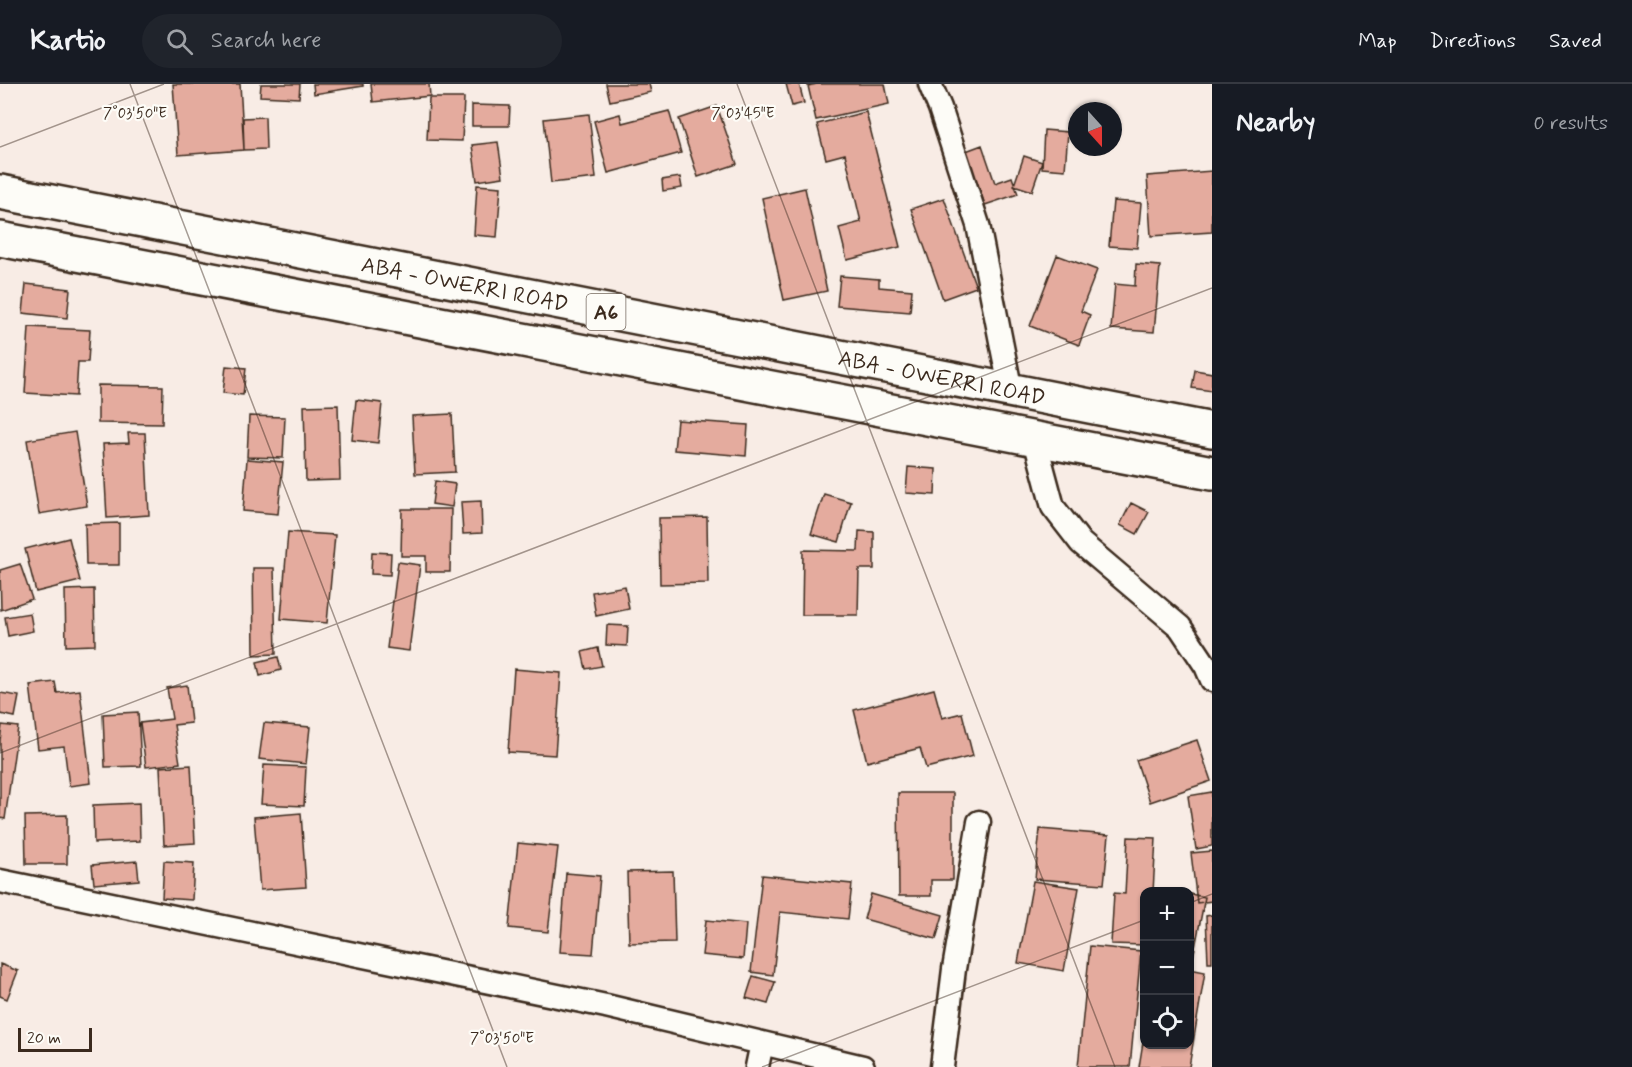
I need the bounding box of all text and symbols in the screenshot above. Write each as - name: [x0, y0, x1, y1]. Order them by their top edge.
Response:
- search box: [142, 14, 562, 68]
- text: Kartio: [30, 23, 106, 60]
- icon: search: [163, 25, 196, 58]
- text: Search here: [211, 27, 322, 55]
- text: Map: [1358, 27, 1397, 55]
- text: Directions: [1430, 27, 1516, 55]
- text: Saved: [1549, 27, 1602, 55]
- north arrow: [1068, 102, 1122, 156]
- text: 7°03'50"E: [103, 104, 167, 124]
- text: 7°03'45"E: [711, 104, 775, 124]
- text: Nearby: [1236, 106, 1315, 140]
- text: 0 results: [1534, 110, 1608, 137]
- street label: ABA - OWERRI ROAD: [359, 251, 571, 319]
- road number: A6: [586, 294, 626, 330]
- street label: ABA - OWERRI ROAD: [836, 345, 1048, 413]
- map controls: [1140, 887, 1194, 1049]
- button: +: [1140, 887, 1194, 941]
- button: −: [1140, 941, 1194, 995]
- button: locate: [1140, 995, 1194, 1049]
- scale bar: [18, 1025, 92, 1052]
- text: 20 m: [27, 1028, 61, 1049]
- text: 7°03'50"E: [470, 1029, 534, 1049]

